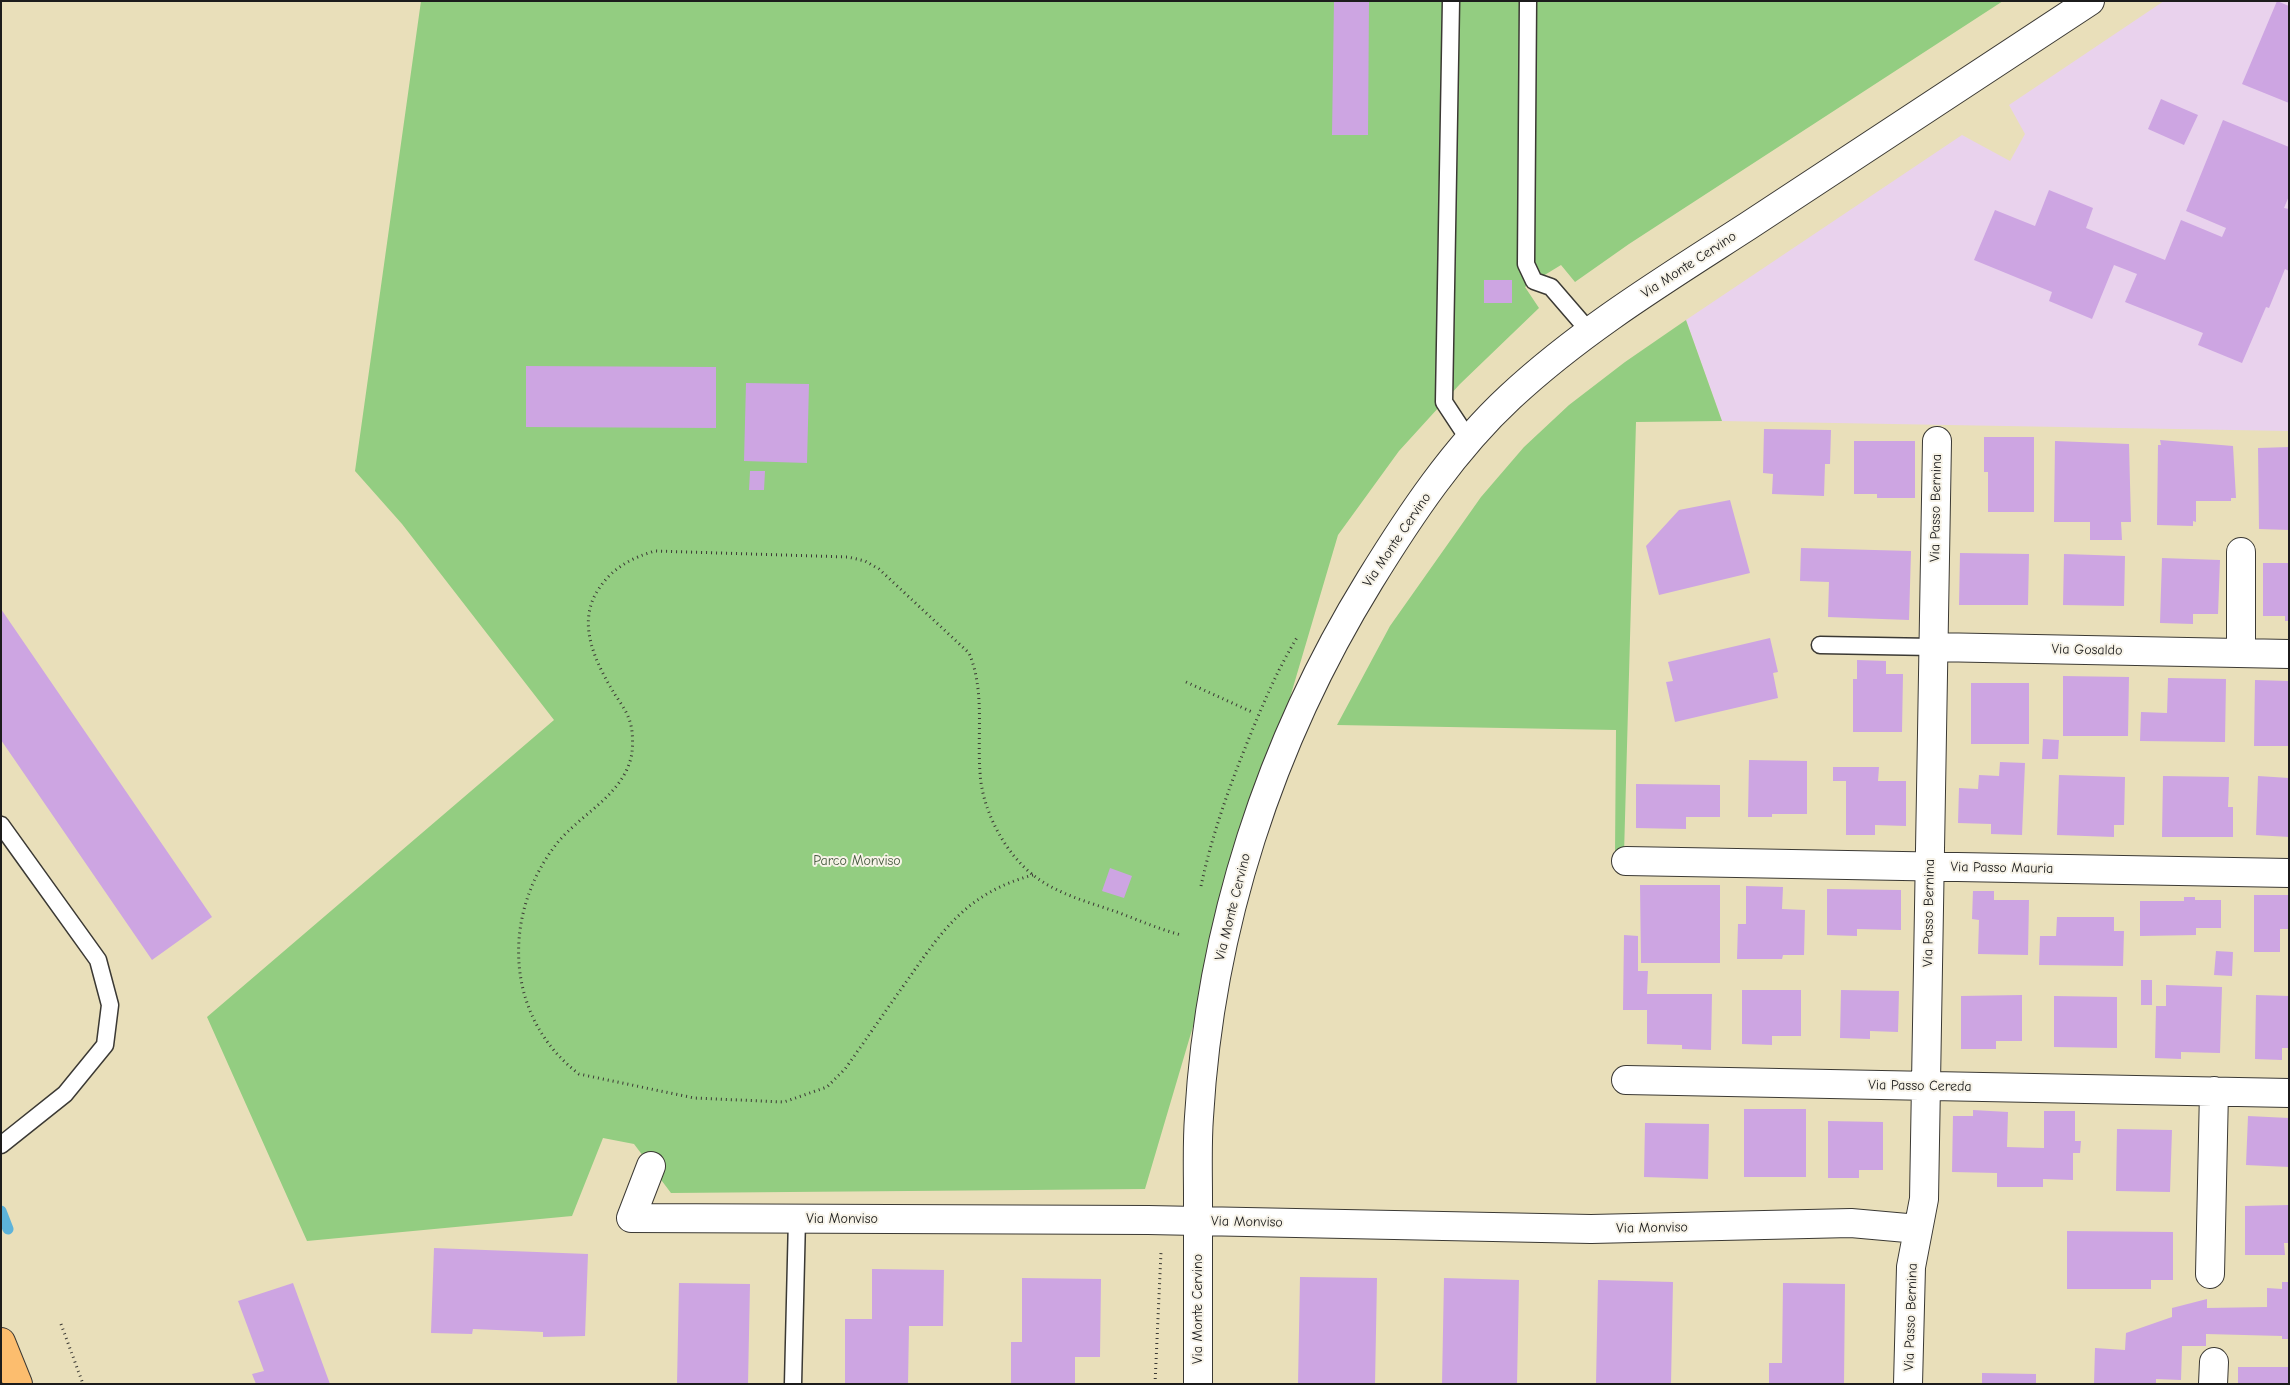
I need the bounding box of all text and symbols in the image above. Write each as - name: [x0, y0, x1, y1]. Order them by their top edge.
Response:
- street label: Via Monte Cervino: [1638, 228, 1740, 302]
- street label: Via Passo Bernina: [1927, 454, 1945, 562]
- street label: Via Monte Cervino: [1359, 490, 1435, 590]
- street label: Via Gosaldo: [2051, 641, 2123, 659]
- street label: Via Monte Cervino: [1212, 852, 1254, 962]
- park label: Parco Monviso: [813, 853, 901, 869]
- street label: Via Passo Bernina: [1920, 859, 1938, 967]
- street label: Via Passo Mauria: [1950, 859, 2054, 877]
- street label: Via Passo Cereda: [1868, 1077, 1972, 1095]
- street label: Via Monviso: [806, 1211, 878, 1227]
- street label: Via Monviso: [1211, 1213, 1283, 1231]
- street label: Via Monviso: [1616, 1219, 1688, 1237]
- street label: Via Monte Cervino: [1190, 1254, 1206, 1364]
- street label: Via Passo Bernina: [1901, 1263, 1921, 1371]

